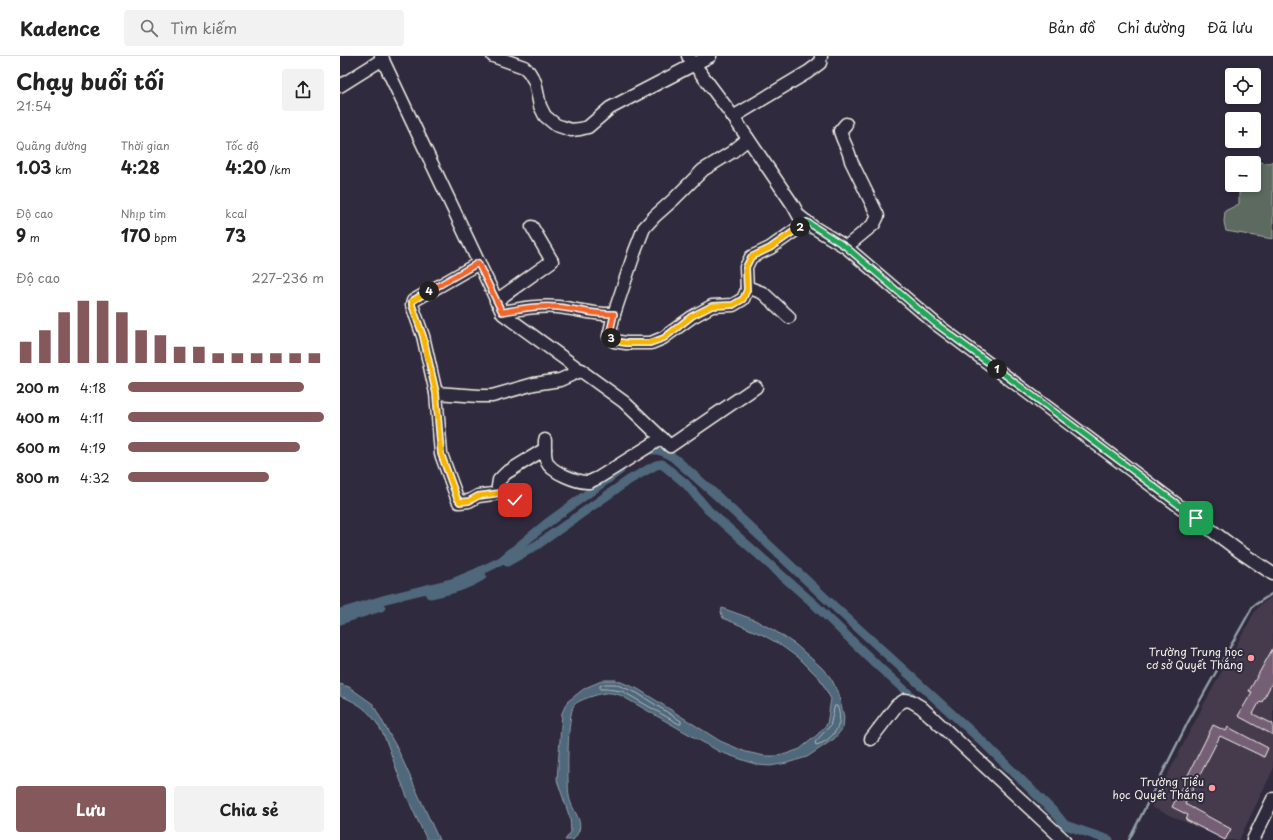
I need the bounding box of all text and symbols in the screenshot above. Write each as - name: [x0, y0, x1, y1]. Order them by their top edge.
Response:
- search box: [124, 10, 404, 46]
- text: Kadence: [20, 14, 100, 42]
- text: Tìm kiếm: [170, 16, 237, 39]
- icon: search: [138, 17, 160, 39]
- text: Bản đồ: [1048, 17, 1095, 38]
- text: Chỉ đường: [1117, 17, 1185, 38]
- text: Đã lưu: [1207, 17, 1253, 38]
- text: Chạy buổi tối: [16, 64, 164, 97]
- map controls: [1225, 68, 1261, 192]
- button: locate: [1225, 68, 1261, 104]
- button: share: [282, 69, 324, 111]
- text: 21:54: [16, 96, 52, 115]
- button: +: [1225, 112, 1261, 148]
- text: Quãng đường: [16, 137, 87, 154]
- text: Thời gian: [121, 137, 170, 154]
- text: Tốc độ: [225, 137, 259, 154]
- text: 1.03: [16, 154, 51, 180]
- text: 4:28: [121, 154, 160, 180]
- text: 4:20: [225, 154, 266, 180]
- button: −: [1225, 156, 1261, 192]
- text: km: [51, 161, 72, 178]
- text: /km: [266, 161, 291, 178]
- text: Độ cao: [16, 205, 53, 222]
- text: Nhịp tim: [121, 205, 166, 222]
- text: kcal: [225, 205, 247, 222]
- pin: 2: [790, 217, 810, 237]
- text: 2: [796, 218, 804, 235]
- text: 9: [16, 222, 26, 248]
- text: 170: [121, 222, 151, 248]
- text: 73: [225, 222, 246, 248]
- text: m: [26, 229, 40, 246]
- text: bpm: [151, 229, 177, 246]
- text: Độ cao: [16, 268, 60, 287]
- text: 227–236 m: [251, 268, 324, 287]
- pin: 4: [419, 281, 439, 301]
- text: 4: [425, 282, 433, 299]
- pin: 3: [601, 328, 621, 348]
- text: 3: [607, 329, 615, 346]
- pin: 1: [987, 359, 1007, 379]
- text: 1: [994, 360, 1000, 377]
- text: 200 m: [16, 378, 60, 397]
- text: 4:18: [80, 378, 106, 397]
- text: 400 m: [16, 408, 60, 427]
- text: 4:11: [80, 408, 103, 427]
- text: 600 m: [16, 438, 60, 457]
- text: 4:19: [80, 438, 106, 457]
- text: 800 m: [16, 468, 59, 487]
- text: 4:32: [80, 468, 110, 487]
- pin: [498, 483, 532, 517]
- icon: check: [504, 489, 526, 511]
- pin: [1179, 501, 1213, 535]
- icon: arrive: [1185, 507, 1207, 529]
- place label: Trường Trung học cơ sở Quyết Thắng: [1146, 643, 1243, 673]
- marker: Trường Trung học cơ sở Quyết Thắng: [1246, 653, 1256, 663]
- place label: Trường Tiểu học Quyết Thắng: [1113, 773, 1204, 803]
- marker: Trường Tiểu học Quyết Thắng: [1207, 783, 1217, 793]
- button: Lưu: [16, 786, 166, 832]
- button: Chia sẻ: [174, 786, 324, 832]

